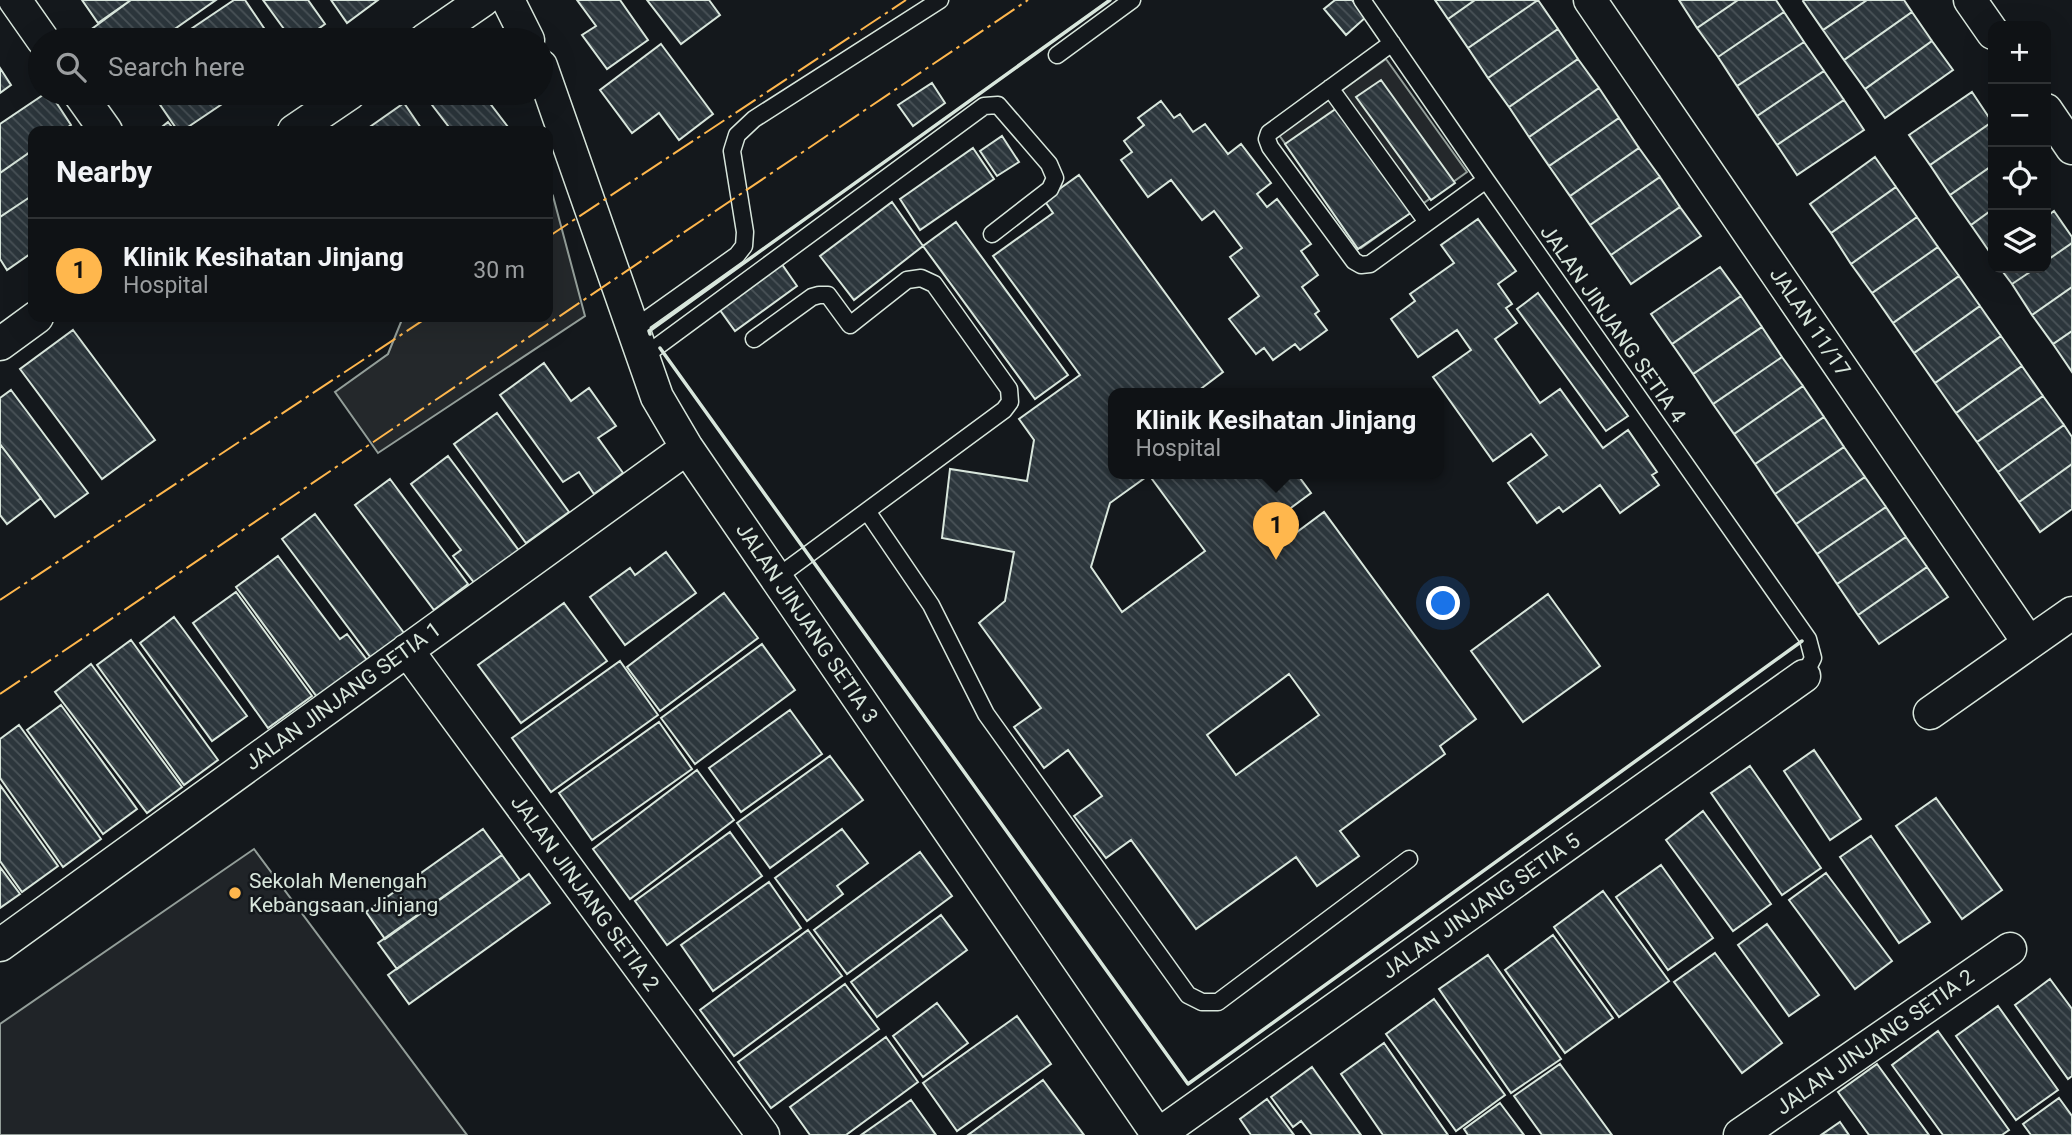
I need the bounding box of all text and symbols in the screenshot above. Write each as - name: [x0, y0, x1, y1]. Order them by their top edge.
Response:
- map controls: [1988, 21, 2051, 273]
- button: +: [1988, 21, 2051, 84]
- search box: [28, 28, 553, 105]
- icon: search: [52, 48, 90, 86]
- text: Search here: [108, 52, 245, 82]
- button: −: [1988, 84, 2051, 147]
- button: locate: [1988, 147, 2051, 210]
- text: Nearby: [56, 154, 152, 189]
- button: layers: [1988, 210, 2051, 273]
- street label: JALAN JINJANG SETIA 4: [1535, 220, 1691, 428]
- text: Klinik Kesihatan Jinjang: [123, 242, 404, 272]
- text: 1: [72, 257, 86, 284]
- text: 30 m: [473, 257, 525, 284]
- street label: JALAN 11/17: [1765, 263, 1855, 381]
- text: Hospital: [123, 272, 209, 299]
- popup: [1108, 388, 1444, 479]
- text: Klinik Kesihatan Jinjang: [1136, 405, 1416, 435]
- text: Hospital: [1136, 435, 1221, 462]
- pin: 1: [1253, 502, 1299, 560]
- street label: JALAN JINJANG SETIA 3: [731, 518, 883, 728]
- your location: [1426, 586, 1460, 620]
- street label: JALAN JINJANG SETIA 1: [240, 617, 446, 775]
- street label: JALAN JINJANG SETIA 2: [506, 790, 664, 996]
- street label: JALAN JINJANG SETIA 5: [1377, 828, 1585, 984]
- place label: Sekolah Menengah Kebangsaan Jinjang: [249, 869, 438, 917]
- marker: Sekolah Menengah Kebangsaan Jinjang: [227, 885, 243, 901]
- street label: JALAN JINJANG SETIA 2: [1771, 964, 1979, 1120]

